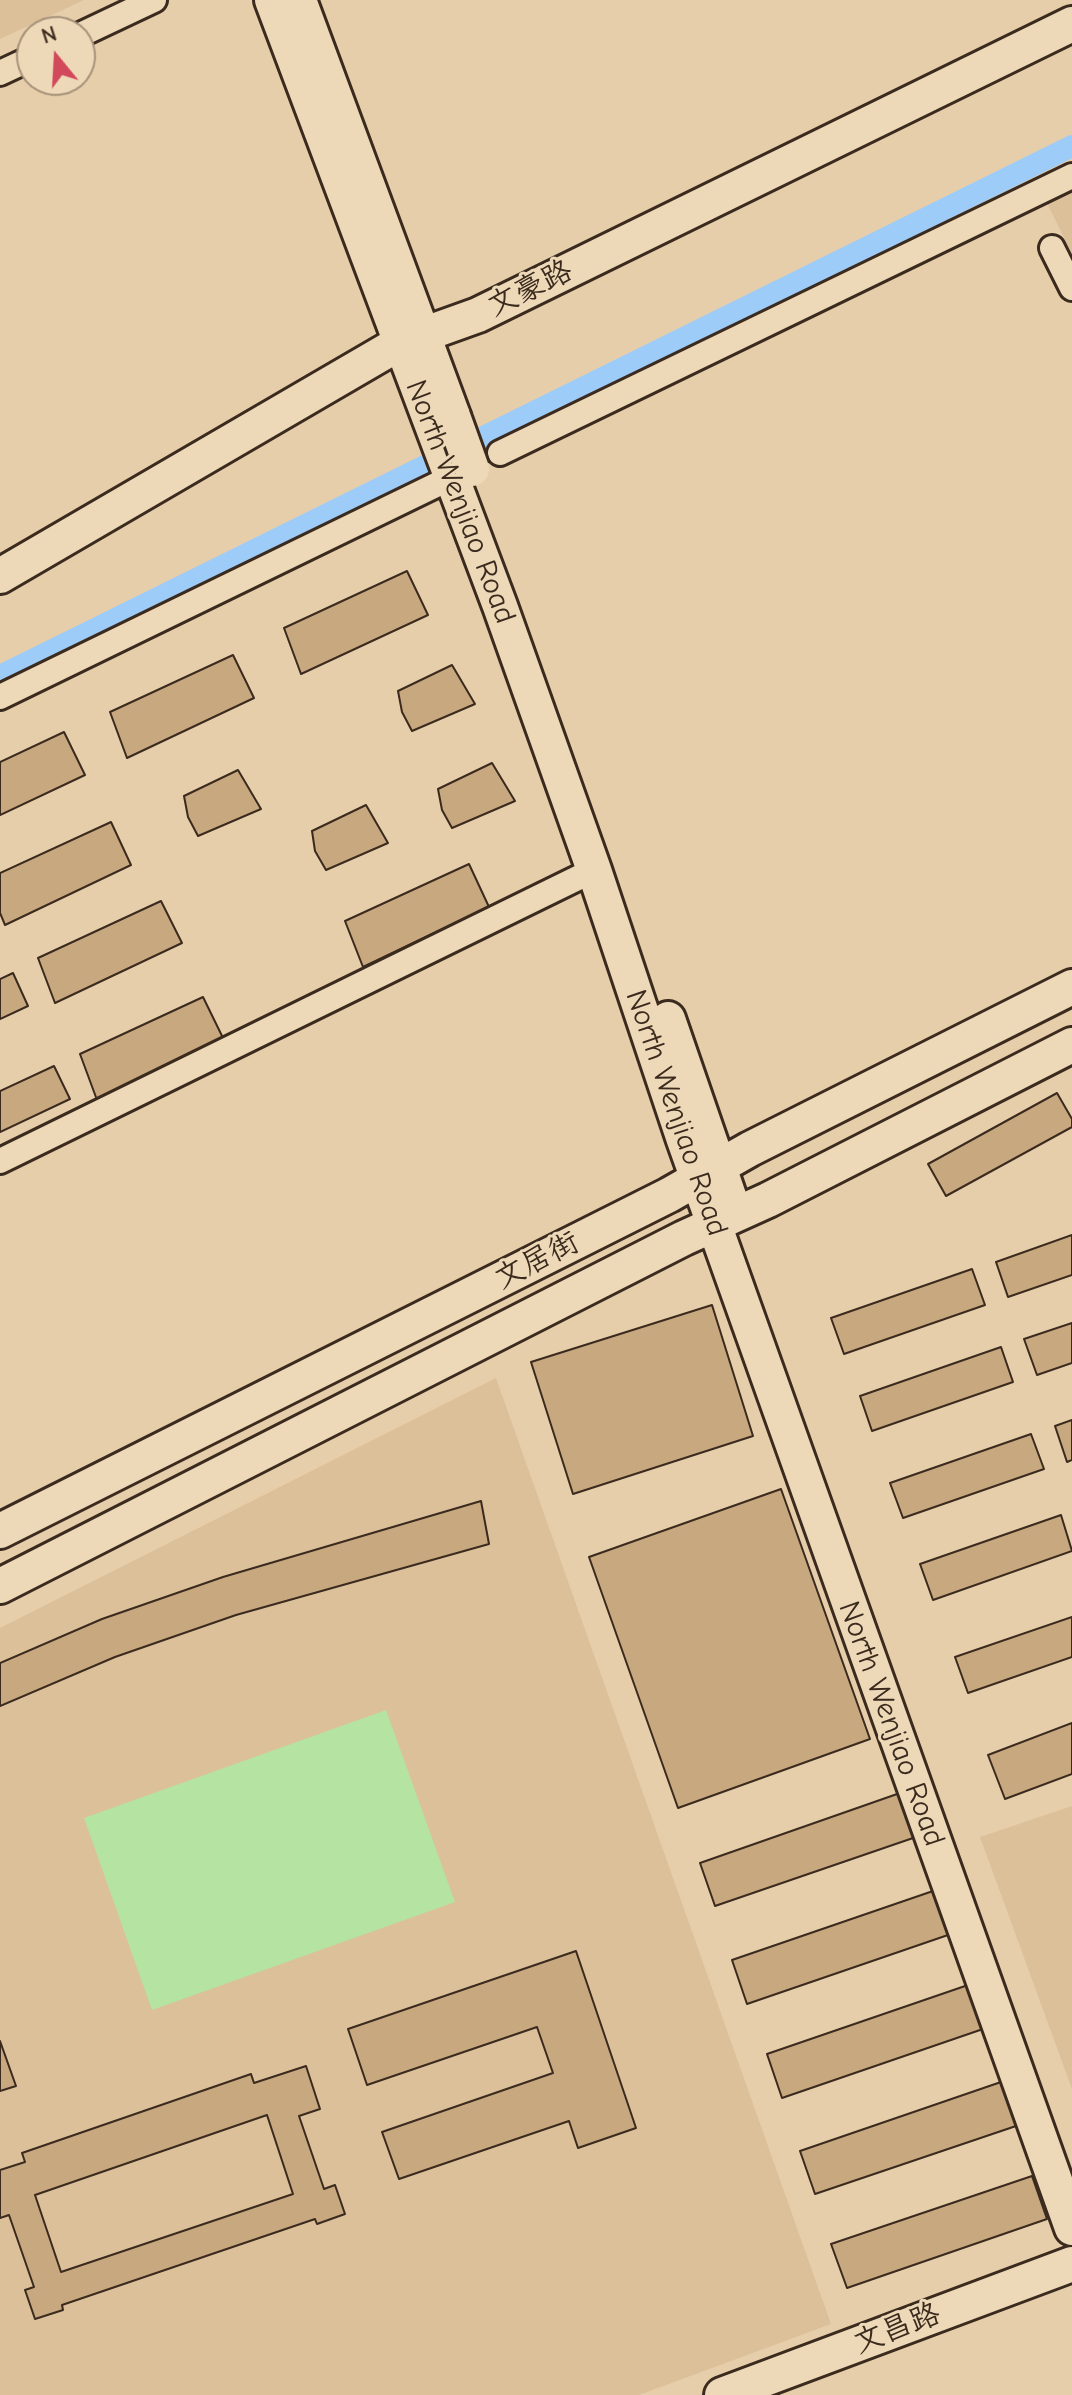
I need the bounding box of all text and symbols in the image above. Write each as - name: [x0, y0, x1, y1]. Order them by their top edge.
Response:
- north arrow: [16, 16, 96, 96]
- text: N: [38, 20, 60, 50]
- street label: 文豪路: [482, 253, 578, 325]
- street label: North Wenjiao Road: [397, 375, 523, 629]
- street label: North Wenjiao Road: [617, 985, 735, 1241]
- street label: 文居街: [489, 1225, 585, 1297]
- street label: North Wenjiao Road: [830, 1597, 952, 1851]
- street label: 文昌路: [849, 2296, 945, 2362]

